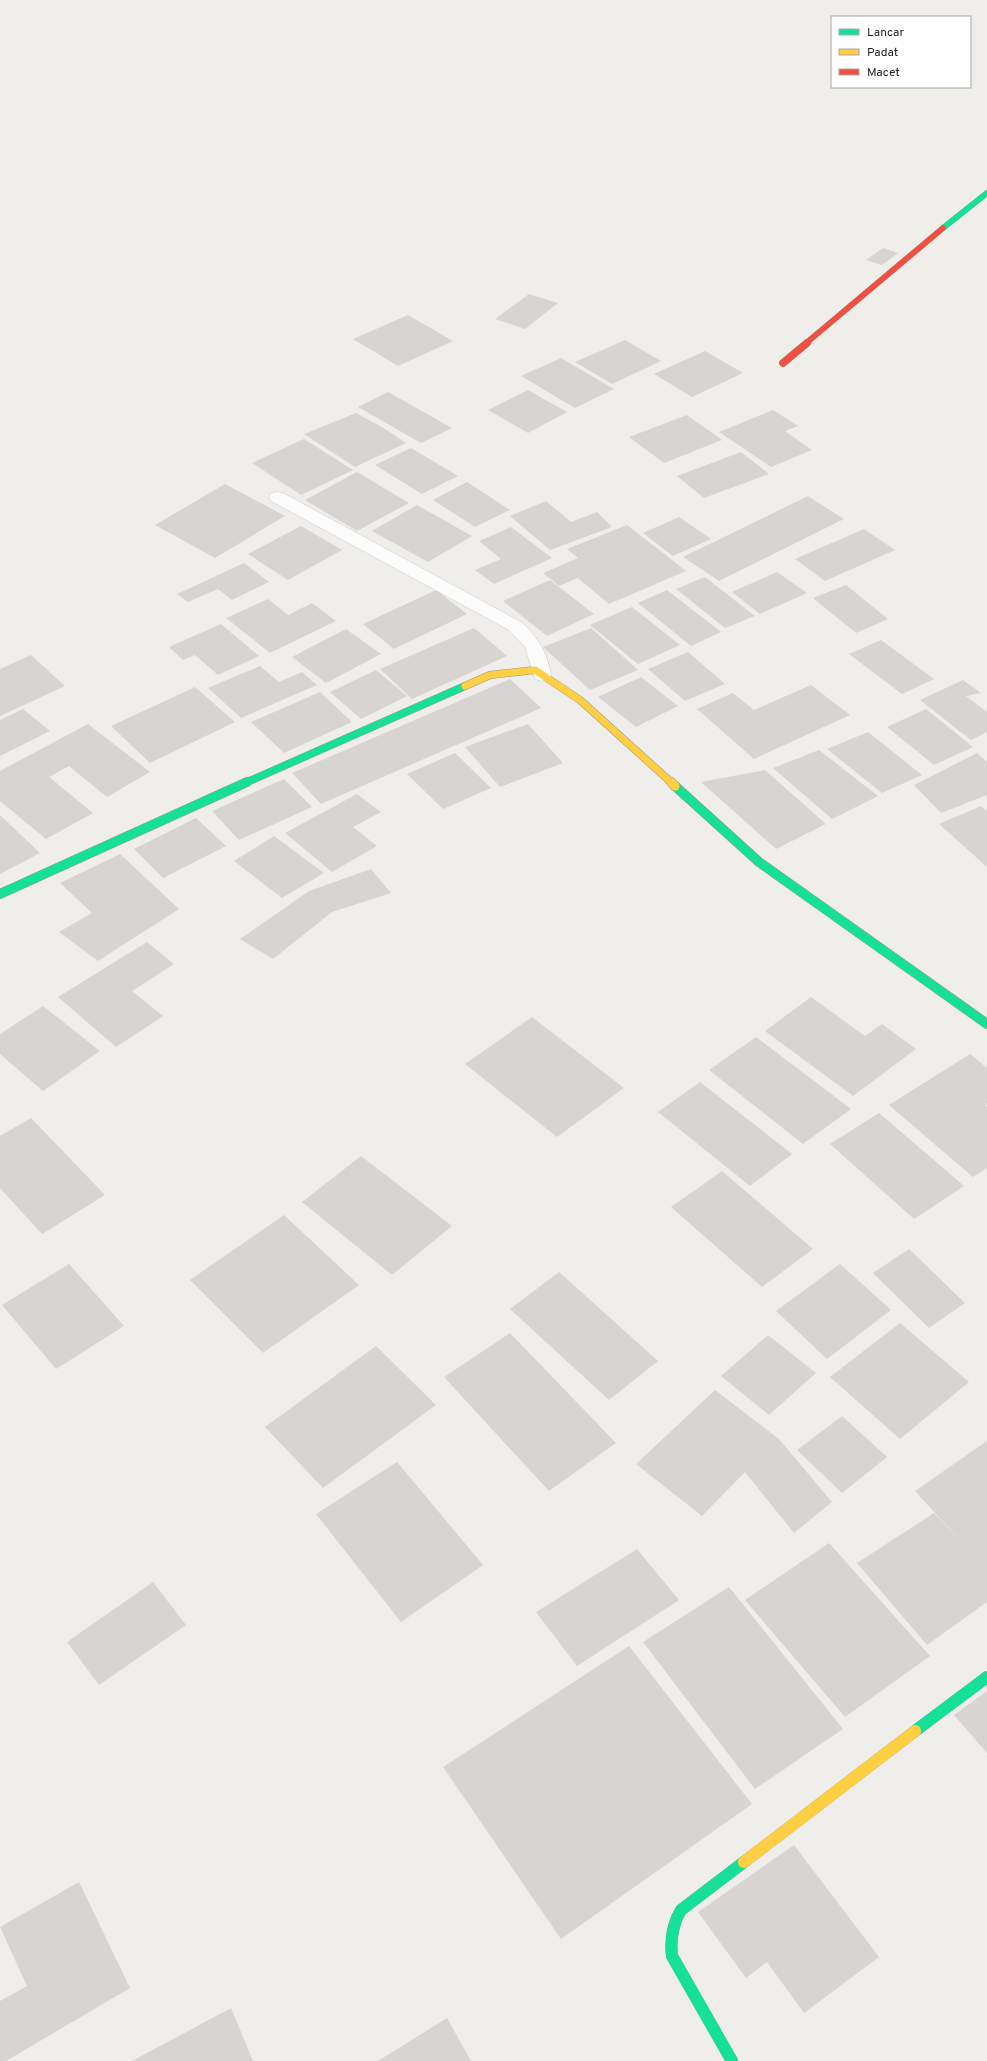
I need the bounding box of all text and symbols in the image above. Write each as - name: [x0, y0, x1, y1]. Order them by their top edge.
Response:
- legend: [831, 16, 971, 88]
- text: Lancar: [867, 25, 904, 41]
- text: Padat: [867, 45, 898, 61]
- text: Macet: [867, 65, 900, 81]

